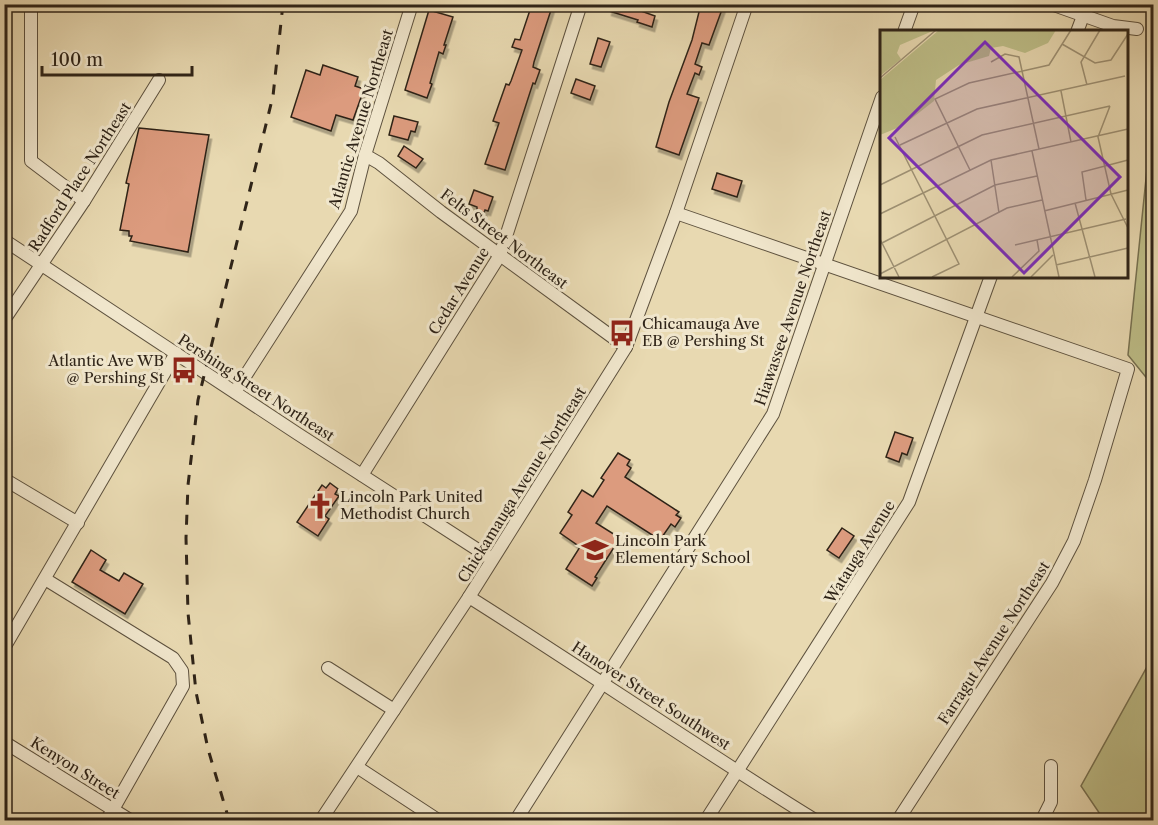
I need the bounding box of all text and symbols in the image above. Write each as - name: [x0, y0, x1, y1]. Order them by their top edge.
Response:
- street label: Atlantic Avenue Northeast: [324, 26, 397, 212]
- inset map: [880, 30, 1128, 278]
- scale bar: [42, 39, 192, 77]
- text: 100 m: [51, 49, 103, 71]
- street label: Radford Place Northeast: [24, 98, 135, 255]
- street label: Felts Street Northeast: [437, 184, 572, 293]
- street label: Hiawassee Avenue Northeast: [750, 207, 835, 408]
- street label: Cedar Avenue: [424, 243, 493, 338]
- place label: Chicamauga Ave EB @ Pershing St: [642, 314, 765, 350]
- bus stop icon: Chicamauga Ave EB @ Pershing St: [607, 318, 637, 348]
- street label: Pershing Street Northeast: [174, 330, 339, 446]
- place label: Atlantic Ave WB @ Pershing St: [47, 351, 165, 387]
- bus stop icon: Atlantic Ave WB @ Pershing St: [169, 355, 199, 385]
- street label: Chickamauga Avenue Northeast: [453, 383, 590, 586]
- place label: Lincoln Park United Methodist Church: [340, 487, 483, 523]
- church icon: Lincoln Park United Methodist Church: [305, 491, 335, 521]
- street label: Watauga Avenue: [820, 497, 899, 608]
- place label: Lincoln Park Elementary School: [615, 531, 751, 567]
- school or university icon: Lincoln Park Elementary School: [580, 535, 610, 565]
- street label: Farragut Avenue Northeast: [934, 557, 1054, 728]
- street label: Hanover Street Southwest: [568, 637, 735, 754]
- street label: Kenyon Street: [27, 733, 124, 803]

